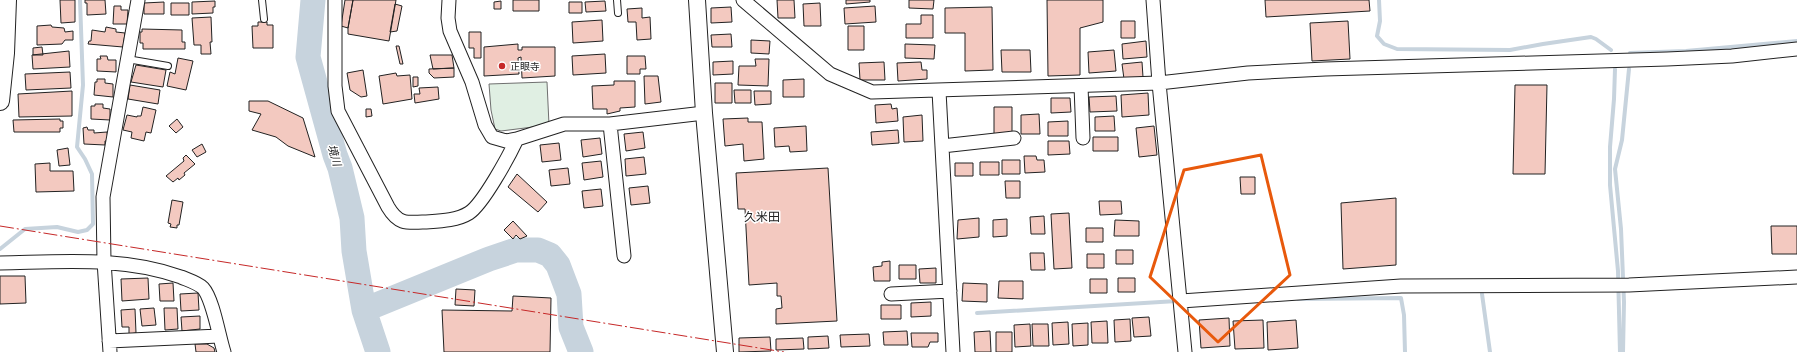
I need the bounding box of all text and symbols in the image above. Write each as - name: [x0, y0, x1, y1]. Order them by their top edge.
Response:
- place label: 正眼寺: [510, 60, 540, 72]
- marker: 正眼寺: [497, 61, 507, 71]
- water label: 境川: [326, 143, 345, 168]
- district label: 久米田: [744, 209, 780, 223]

